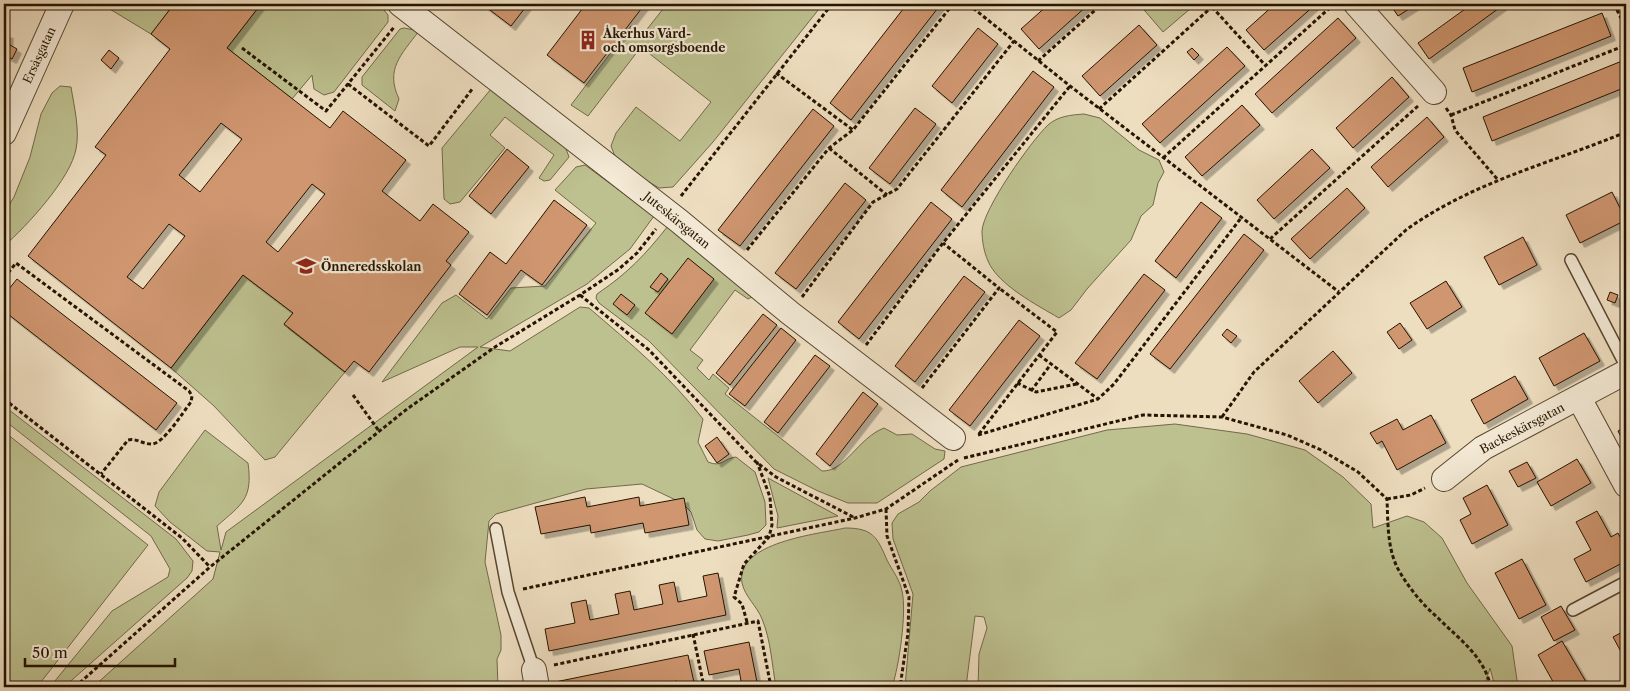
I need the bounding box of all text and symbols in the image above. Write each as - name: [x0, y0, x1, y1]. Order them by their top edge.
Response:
- street label: Ersåsgatan: [19, 24, 59, 86]
- place label: Åkerhus Vård- och omsorgsboende: [602, 25, 726, 55]
- building icon: Åkerhus Vård- och omsorgsboende: [577, 29, 599, 51]
- street label: Juteskärsgatan: [639, 187, 714, 252]
- school or university icon: Önneredsskolan: [295, 255, 317, 277]
- place label: Önneredsskolan: [321, 258, 422, 274]
- street label: Backeskärsgatan: [1477, 399, 1567, 457]
- scale bar: [25, 636, 175, 668]
- text: 50 m: [32, 643, 68, 662]

